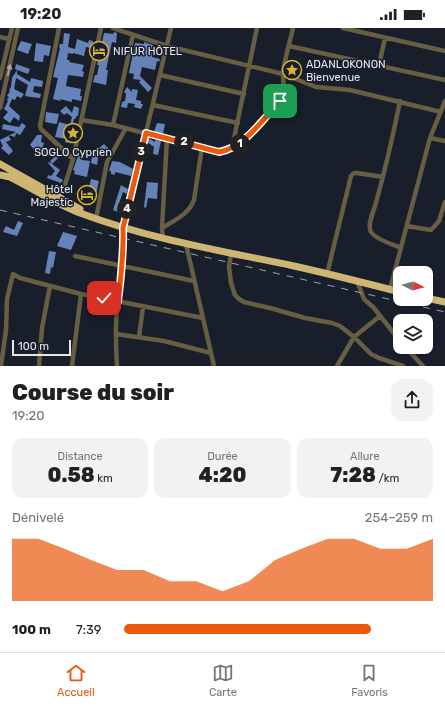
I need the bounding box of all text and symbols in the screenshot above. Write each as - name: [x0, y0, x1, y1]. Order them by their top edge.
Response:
- text: 19:20: [20, 5, 61, 23]
- hotel icon: NIFUR HÔTEL: [88, 40, 110, 62]
- place label: NIFUR HÔTEL: [113, 45, 182, 58]
- place label: ADANLOKONON Bienvenue: [306, 58, 386, 84]
- place icon: ADANLOKONON Bienvenue: [281, 59, 303, 81]
- one-way arrow: [6, 64, 12, 76]
- pin: [263, 84, 297, 118]
- icon: arrive: [269, 90, 291, 112]
- place icon: SOGLO Cyprien: [62, 122, 84, 144]
- pin: 2: [174, 132, 194, 152]
- pin: 1: [230, 134, 250, 154]
- text: 2: [180, 135, 188, 148]
- text: 1: [237, 137, 243, 150]
- pin: 3: [131, 142, 151, 162]
- text: 3: [137, 145, 145, 158]
- place label: SOGLO Cyprien: [34, 146, 112, 159]
- place label: Hôtel Majestic: [30, 183, 73, 209]
- hotel icon: Hôtel Majestic: [76, 184, 98, 206]
- pin: 4: [117, 199, 137, 219]
- text: 4: [123, 202, 131, 215]
- north arrow: [393, 266, 433, 306]
- map controls: [393, 266, 433, 354]
- pin: [87, 281, 121, 315]
- icon: check: [93, 287, 115, 309]
- button: layers: [393, 314, 433, 354]
- scale bar: [12, 338, 71, 357]
- text: 100 m: [18, 340, 49, 353]
- text: Course du soir: [12, 379, 174, 406]
- button: share: [391, 379, 433, 421]
- text: 19:20: [12, 408, 45, 423]
- text: Distance: [58, 450, 103, 463]
- text: Durée: [207, 450, 238, 463]
- text: Allure: [350, 450, 380, 463]
- text: 0.58: [48, 463, 95, 487]
- text: 4:20: [199, 463, 246, 487]
- text: 7:28: [330, 463, 376, 487]
- text: km: [95, 472, 113, 485]
- text: /km: [376, 472, 399, 485]
- text: Dénivelé: [12, 510, 64, 525]
- text: 254–259 m: [365, 510, 433, 525]
- text: 100 m: [12, 622, 51, 637]
- text: 7:39: [76, 622, 102, 637]
- tab: Accueil: [57, 662, 95, 699]
- tab: Carte: [209, 662, 237, 699]
- tab: Favoris: [351, 662, 388, 699]

